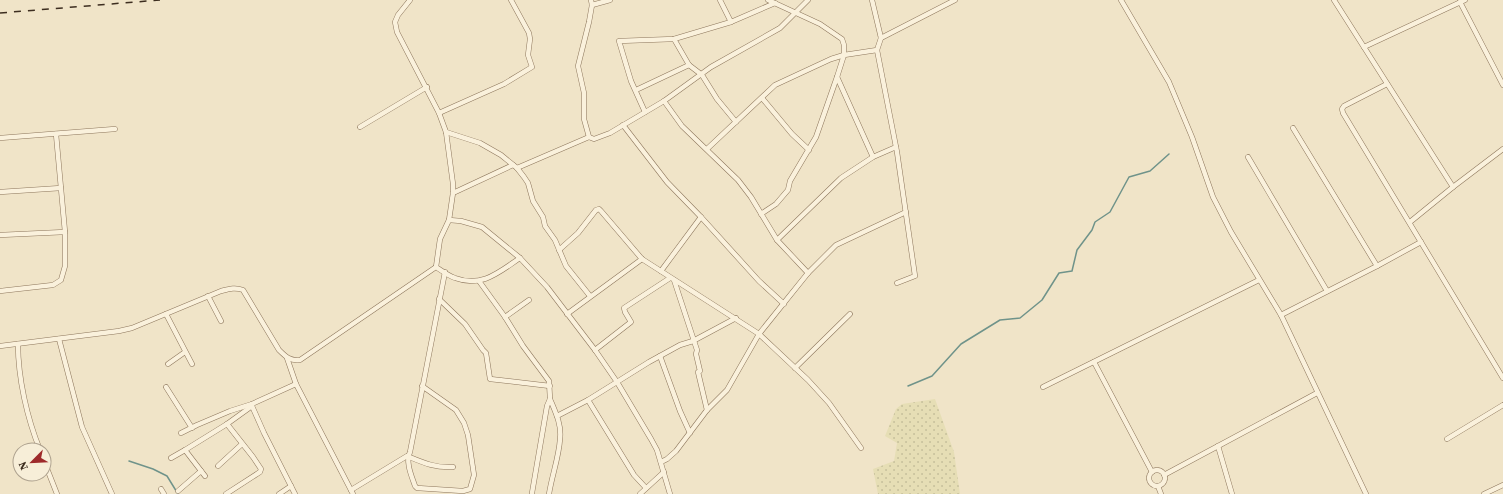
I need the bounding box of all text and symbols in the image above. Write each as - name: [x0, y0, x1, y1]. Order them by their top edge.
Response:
- north arrow: [12, 442, 52, 482]
- text: N: [15, 459, 32, 473]

